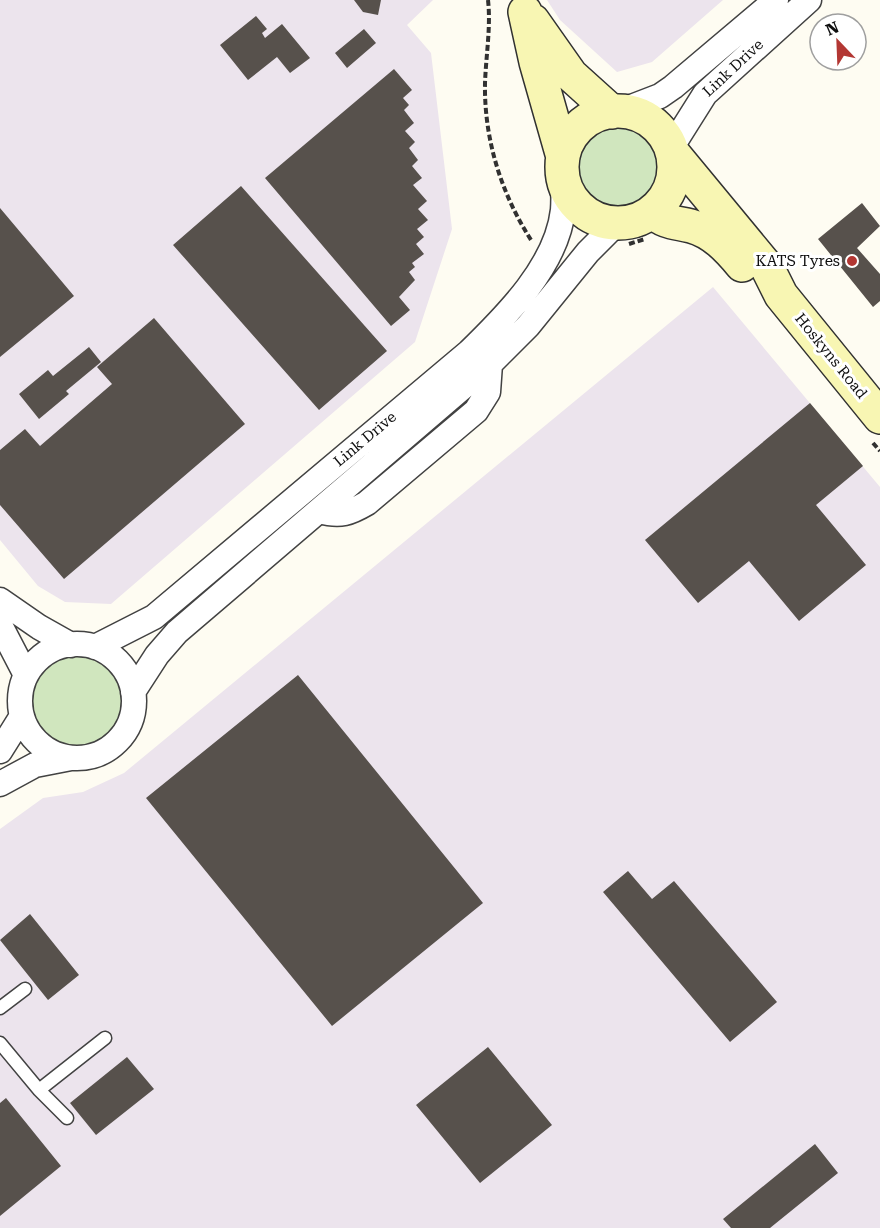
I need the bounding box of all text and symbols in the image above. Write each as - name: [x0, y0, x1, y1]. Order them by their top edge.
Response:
- north arrow: [808, 12, 868, 72]
- text: N: [823, 17, 842, 40]
- street label: Link Drive: [699, 36, 767, 100]
- place label: KATS Tyres: [755, 252, 840, 270]
- marker: KATS Tyres: [845, 254, 859, 268]
- street label: Hoskyns Road: [791, 310, 871, 403]
- street label: Link Drive: [330, 408, 400, 470]

